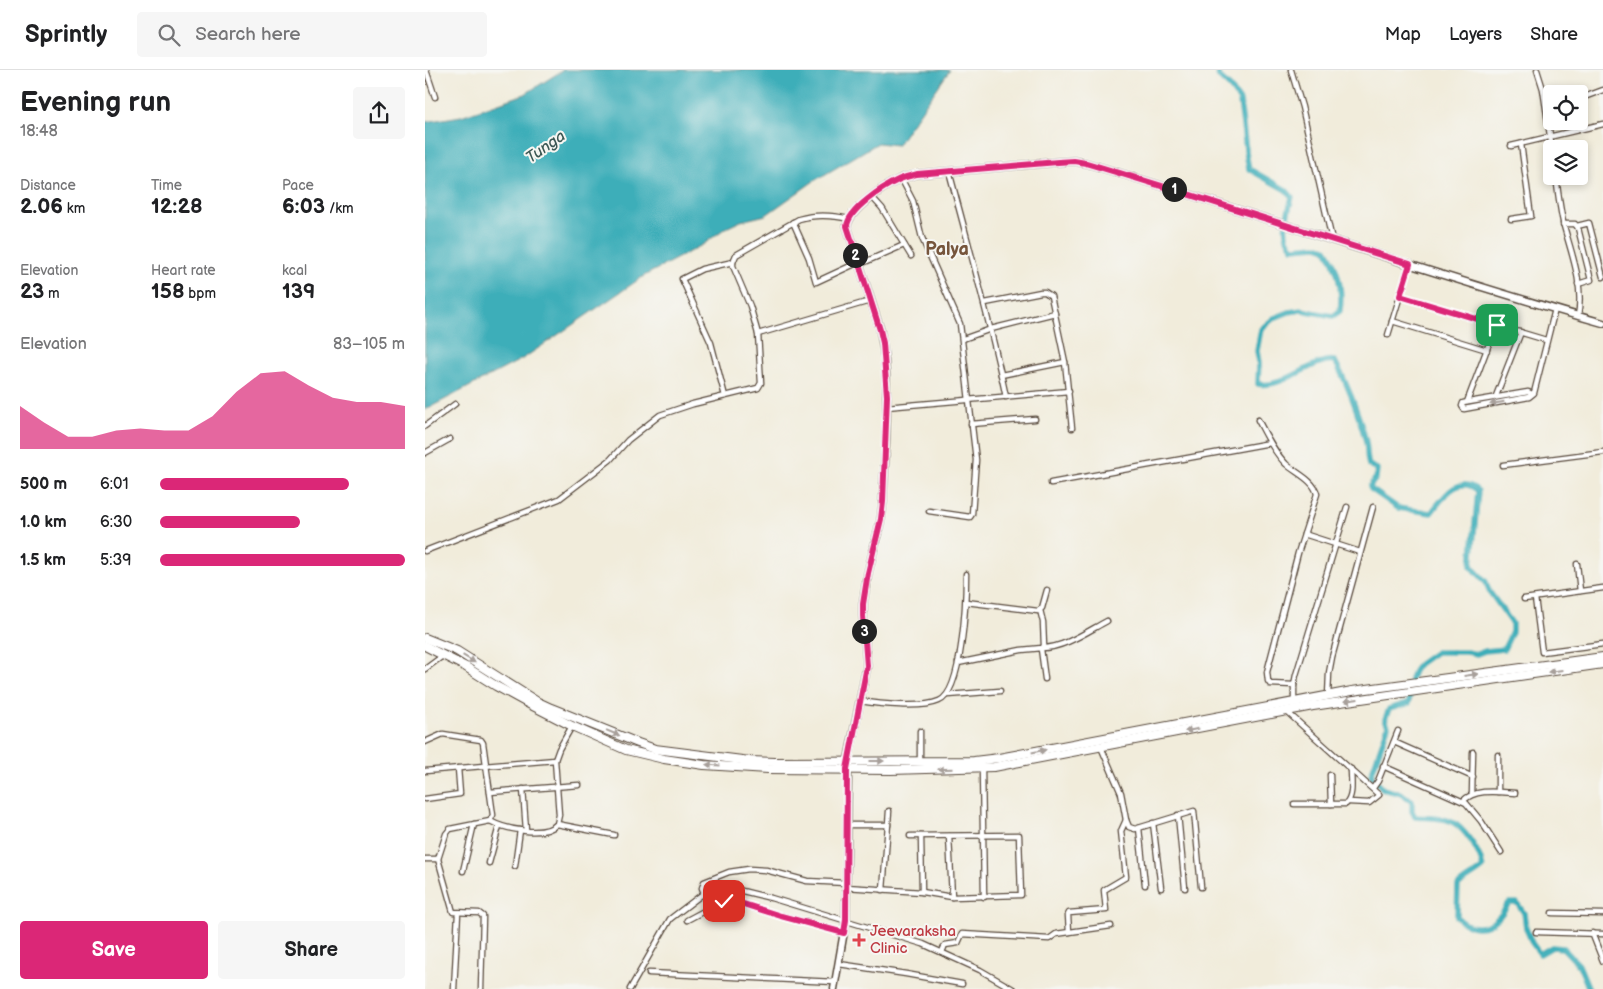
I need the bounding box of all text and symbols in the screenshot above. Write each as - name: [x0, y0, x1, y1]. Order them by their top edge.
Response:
- search box: [137, 12, 487, 57]
- text: Sprintly: [25, 20, 107, 49]
- icon: search: [155, 21, 183, 49]
- text: Search here: [195, 23, 301, 46]
- text: Map: [1385, 24, 1421, 45]
- text: Layers: [1449, 24, 1502, 45]
- text: Share: [1530, 24, 1578, 45]
- map controls: [1543, 85, 1588, 185]
- button: locate: [1543, 85, 1588, 130]
- text: Evening run: [20, 86, 171, 119]
- button: share: [353, 87, 405, 139]
- text: 18:48: [20, 122, 58, 141]
- water label: Tunga: [522, 127, 569, 168]
- button: layers: [1543, 140, 1588, 185]
- pin: 1: [1161, 176, 1187, 202]
- text: Distance: [20, 177, 76, 194]
- text: Time: [151, 177, 182, 194]
- text: Pace: [282, 177, 314, 194]
- text: 1: [1172, 181, 1177, 198]
- text: 2.06: [20, 194, 63, 219]
- text: 12:28: [151, 194, 203, 219]
- text: 6:03: [282, 194, 325, 219]
- text: km: [63, 200, 85, 217]
- text: /km: [325, 200, 354, 217]
- district label: Palya: [925, 239, 969, 260]
- pin: 2: [843, 242, 867, 268]
- text: 2: [851, 247, 860, 264]
- text: Elevation: [20, 262, 78, 279]
- text: Heart rate: [151, 262, 216, 279]
- text: kcal: [282, 262, 307, 279]
- text: 23: [20, 279, 44, 304]
- text: 158: [151, 279, 185, 304]
- text: 139: [282, 279, 315, 304]
- text: m: [44, 285, 60, 302]
- text: bpm: [185, 285, 216, 302]
- pin: [1476, 304, 1518, 346]
- icon: arrive: [1483, 311, 1511, 339]
- text: Elevation: [20, 335, 87, 354]
- text: 83–105 m: [333, 335, 405, 354]
- one-way arrow: [1488, 400, 1504, 408]
- text: 500 m: [20, 475, 67, 494]
- text: 6:01: [100, 475, 129, 494]
- text: 1.0 km: [20, 513, 67, 532]
- text: 6:30: [100, 513, 132, 532]
- text: 1.5 km: [20, 551, 66, 570]
- text: 5:39: [100, 551, 132, 570]
- pin: 3: [851, 618, 877, 644]
- text: 3: [860, 623, 869, 640]
- one-way arrow: [463, 654, 476, 663]
- one-way arrow: [1546, 667, 1562, 675]
- one-way arrow: [1463, 670, 1479, 678]
- one-way arrow: [1343, 697, 1359, 705]
- one-way arrow: [1184, 726, 1199, 734]
- one-way arrow: [606, 730, 620, 738]
- one-way arrow: [1031, 746, 1047, 754]
- one-way arrow: [869, 757, 885, 765]
- one-way arrow: [705, 761, 721, 769]
- one-way arrow: [937, 765, 953, 773]
- pin: [703, 880, 745, 922]
- icon: check: [710, 887, 738, 915]
- button: Save: [20, 921, 208, 979]
- button: Share: [218, 921, 405, 979]
- place label: Jeevaraksha Clinic: [870, 922, 956, 958]
- marker: Jeevaraksha Clinic: [852, 933, 866, 947]

